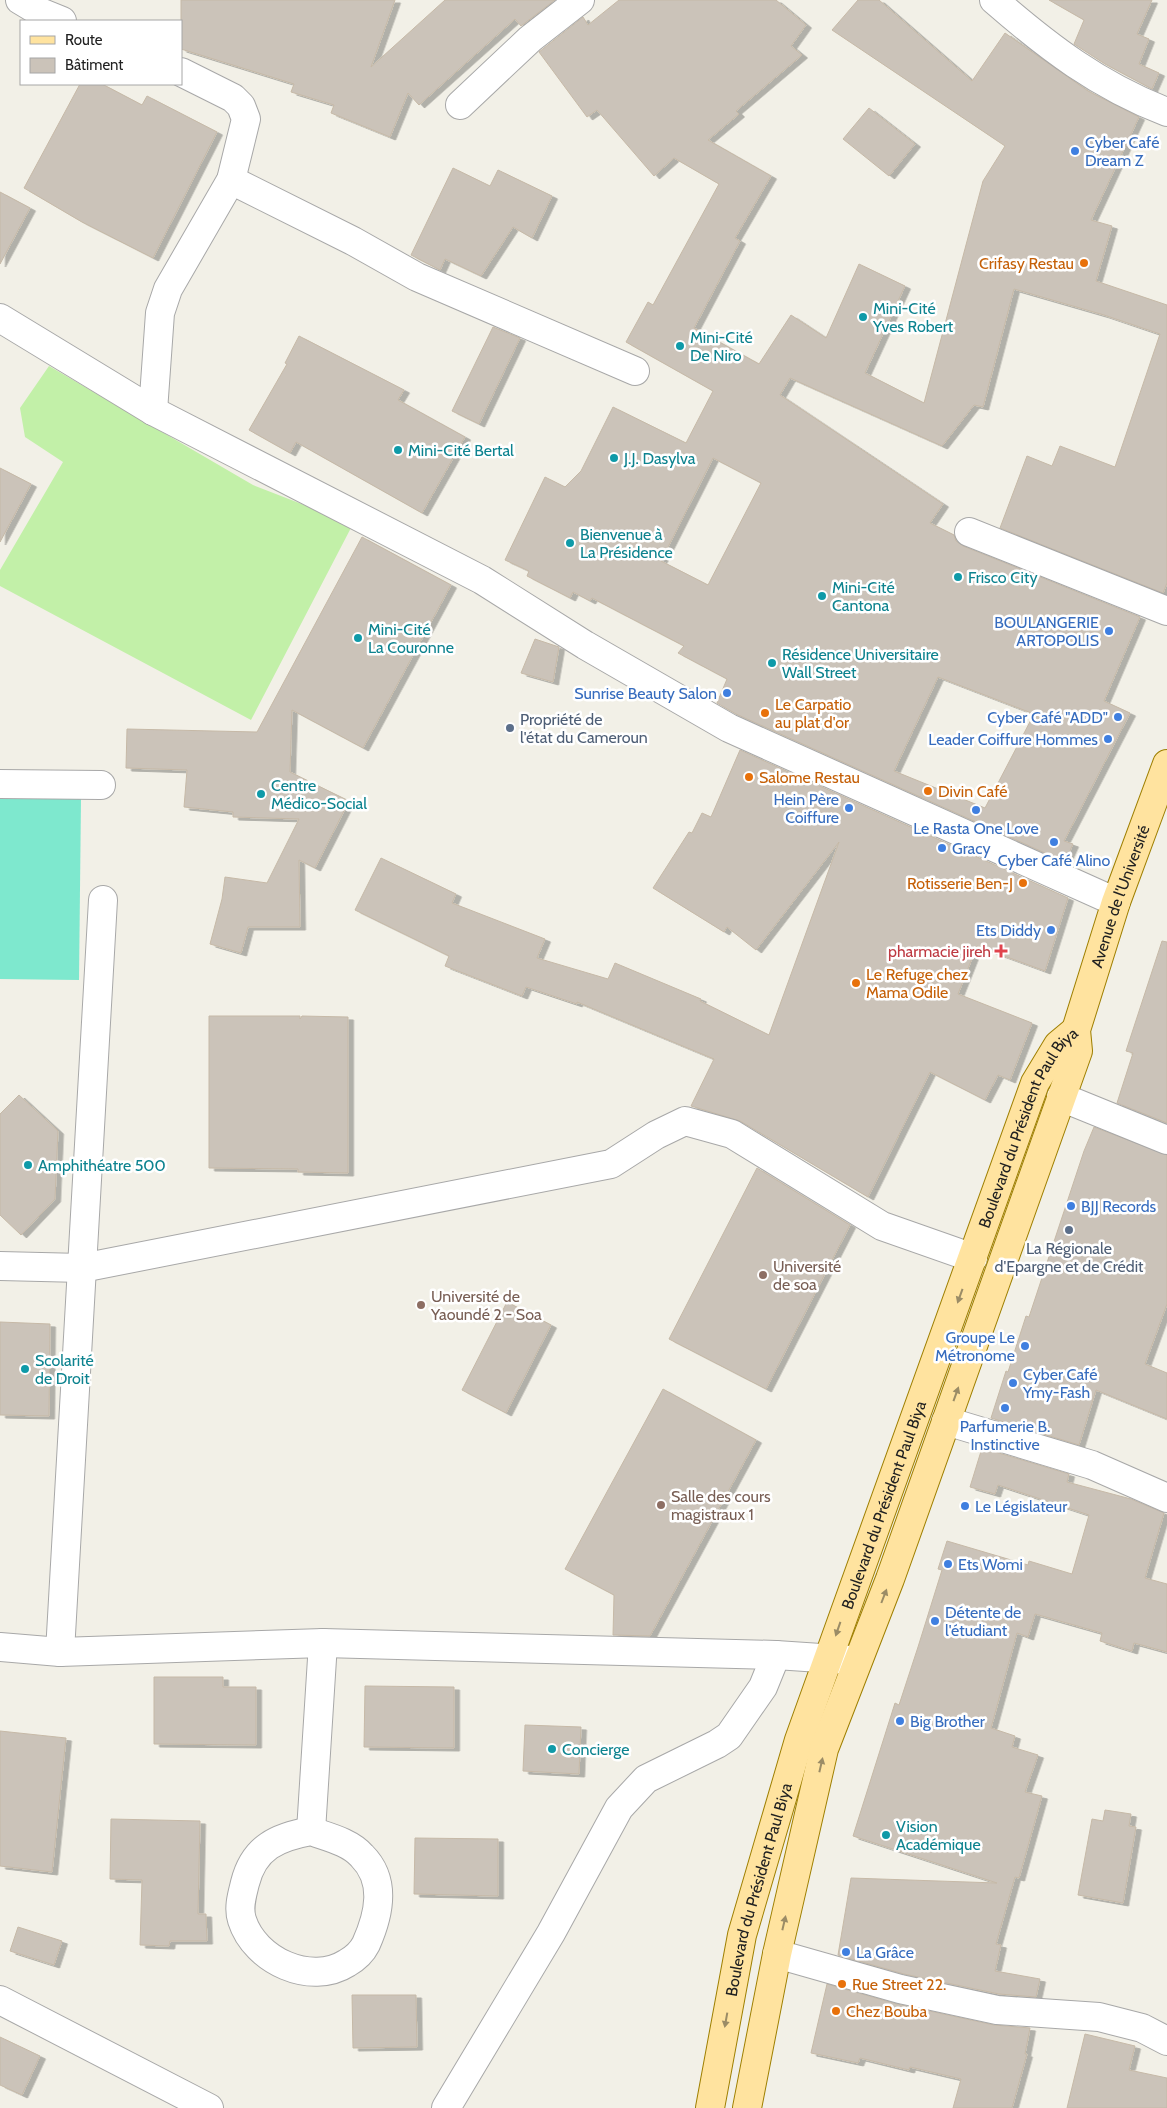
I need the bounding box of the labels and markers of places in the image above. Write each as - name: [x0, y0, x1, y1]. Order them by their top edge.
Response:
- place label: Cyber Café Dream Z: [1085, 133, 1159, 170]
- marker: Cyber Café Dream Z: [1069, 145, 1081, 157]
- place label: Crifasy Restau: [979, 254, 1074, 273]
- marker: Crifasy Restau: [1078, 257, 1090, 269]
- place label: Mini-Cité Yves Robert: [872, 299, 954, 336]
- marker: Mini-Cité Yves Robert: [857, 311, 869, 323]
- place label: Mini-Cité De Niro: [690, 328, 753, 365]
- marker: Mini-Cité De Niro: [674, 340, 686, 352]
- place label: Mini-Cité Bertal: [408, 441, 514, 460]
- marker: Mini-Cité Bertal: [392, 444, 404, 456]
- place label: J.J. Dasylva: [623, 449, 696, 468]
- marker: J.J. Dasylva: [608, 452, 620, 464]
- place label: Bienvenue à La Présidence: [580, 525, 673, 562]
- marker: Bienvenue à La Présidence: [564, 537, 576, 549]
- place label: Frisco City: [968, 568, 1038, 587]
- marker: Frisco City: [952, 571, 964, 583]
- place label: Mini-Cité Cantona: [832, 578, 895, 615]
- marker: Mini-Cité Cantona: [816, 590, 828, 602]
- place label: BOULANGERIE ARTOPOLIS: [994, 613, 1099, 650]
- place label: Mini-Cité La Couronne: [368, 620, 454, 657]
- marker: BOULANGERIE ARTOPOLIS: [1103, 625, 1115, 637]
- marker: Mini-Cité La Couronne: [352, 632, 364, 644]
- place label: Résidence Universitaire Wall Street: [782, 645, 939, 682]
- marker: Résidence Universitaire Wall Street: [766, 657, 778, 669]
- place label: Sunrise Beauty Salon: [574, 684, 717, 703]
- marker: Sunrise Beauty Salon: [721, 687, 733, 699]
- place label: Le Carpatio au plat d'or: [775, 695, 851, 732]
- marker: Le Carpatio au plat d'or: [759, 707, 771, 719]
- place label: Cyber Café "ADD": [987, 708, 1108, 727]
- place label: Propriété de l'état du Cameroun: [520, 710, 648, 747]
- marker: Cyber Café "ADD": [1112, 711, 1124, 723]
- marker: Propriété de l'état du Cameroun: [504, 722, 516, 734]
- place label: Leader Coiffure Hommes: [928, 730, 1098, 749]
- marker: Leader Coiffure Hommes: [1102, 733, 1114, 745]
- place label: Salome Restau: [759, 768, 860, 787]
- marker: Salome Restau: [743, 771, 755, 783]
- place label: Centre Médico-Social: [271, 776, 367, 813]
- place label: Divin Café: [938, 782, 1008, 801]
- marker: Divin Café: [922, 785, 934, 797]
- marker: Centre Médico-Social: [255, 788, 267, 800]
- place label: Hein Père Coiffure: [774, 790, 839, 827]
- marker: Hein Père Coiffure: [843, 802, 855, 814]
- marker: Le Rasta One Love: [970, 804, 982, 816]
- place label: Le Rasta One Love: [913, 819, 1039, 838]
- marker: Cyber Café Alino: [1048, 836, 1060, 848]
- place label: Gracy: [952, 839, 991, 858]
- marker: Gracy: [936, 842, 948, 854]
- place label: Cyber Café Alino: [998, 851, 1110, 870]
- place label: Rotisserie Ben-J: [907, 874, 1013, 893]
- marker: Rotisserie Ben-J: [1017, 877, 1029, 889]
- place label: Ets Diddy: [976, 921, 1041, 940]
- marker: Ets Diddy: [1045, 924, 1057, 936]
- place label: pharmacie jireh: [888, 942, 991, 961]
- marker: pharmacie jireh: [995, 945, 1007, 957]
- place label: Le Refuge chez Mama Odile: [866, 965, 969, 1002]
- marker: Le Refuge chez Mama Odile: [850, 977, 862, 989]
- place label: Amphithéatre 500: [38, 1156, 166, 1175]
- marker: Amphithéatre 500: [22, 1159, 34, 1171]
- place label: BJJ Records: [1081, 1197, 1157, 1216]
- marker: BJJ Records: [1065, 1200, 1077, 1212]
- marker: La Régionale d'Epargne et de Crédit: [1063, 1224, 1075, 1236]
- place label: La Régionale d'Epargne et de Crédit: [995, 1239, 1144, 1276]
- place label: Université de soa: [773, 1257, 841, 1294]
- marker: Université de soa: [757, 1269, 769, 1281]
- place label: Université de Yaoundé 2 - Soa: [430, 1287, 542, 1324]
- marker: Université de Yaoundé 2 - Soa: [415, 1299, 427, 1311]
- place label: Groupe Le Métronome: [935, 1328, 1015, 1365]
- marker: Groupe Le Métronome: [1019, 1340, 1031, 1352]
- place label: Scolarité de Droit: [35, 1351, 94, 1388]
- marker: Scolarité de Droit: [19, 1363, 31, 1375]
- place label: Cyber Café Ymy-Fash: [1022, 1365, 1097, 1402]
- marker: Cyber Café Ymy-Fash: [1007, 1377, 1019, 1389]
- marker: Parfumerie B. Instinctive: [999, 1402, 1011, 1414]
- place label: Parfumerie B. Instinctive: [960, 1417, 1050, 1454]
- place label: Salle des cours magistraux 1: [671, 1487, 771, 1524]
- place label: Le Législateur: [975, 1497, 1068, 1516]
- marker: Salle des cours magistraux 1: [655, 1499, 667, 1511]
- marker: Le Législateur: [959, 1500, 971, 1512]
- place label: Ets Womi: [958, 1555, 1023, 1574]
- marker: Ets Womi: [942, 1558, 954, 1570]
- place label: Détente de l'étudiant: [945, 1603, 1021, 1640]
- marker: Détente de l'étudiant: [929, 1615, 941, 1627]
- place label: Big Brother: [910, 1712, 986, 1731]
- marker: Big Brother: [894, 1715, 906, 1727]
- place label: Concierge: [562, 1740, 629, 1759]
- marker: Concierge: [546, 1743, 558, 1755]
- place label: Vision Académique: [896, 1817, 981, 1854]
- marker: Vision Académique: [880, 1829, 892, 1841]
- place label: La Grâce: [856, 1943, 914, 1962]
- marker: La Grâce: [840, 1946, 852, 1958]
- place label: Rue Street 22.: [852, 1975, 946, 1994]
- marker: Rue Street 22.: [836, 1978, 848, 1990]
- place label: Chez Bouba: [846, 2002, 927, 2021]
- marker: Chez Bouba: [830, 2005, 842, 2017]

